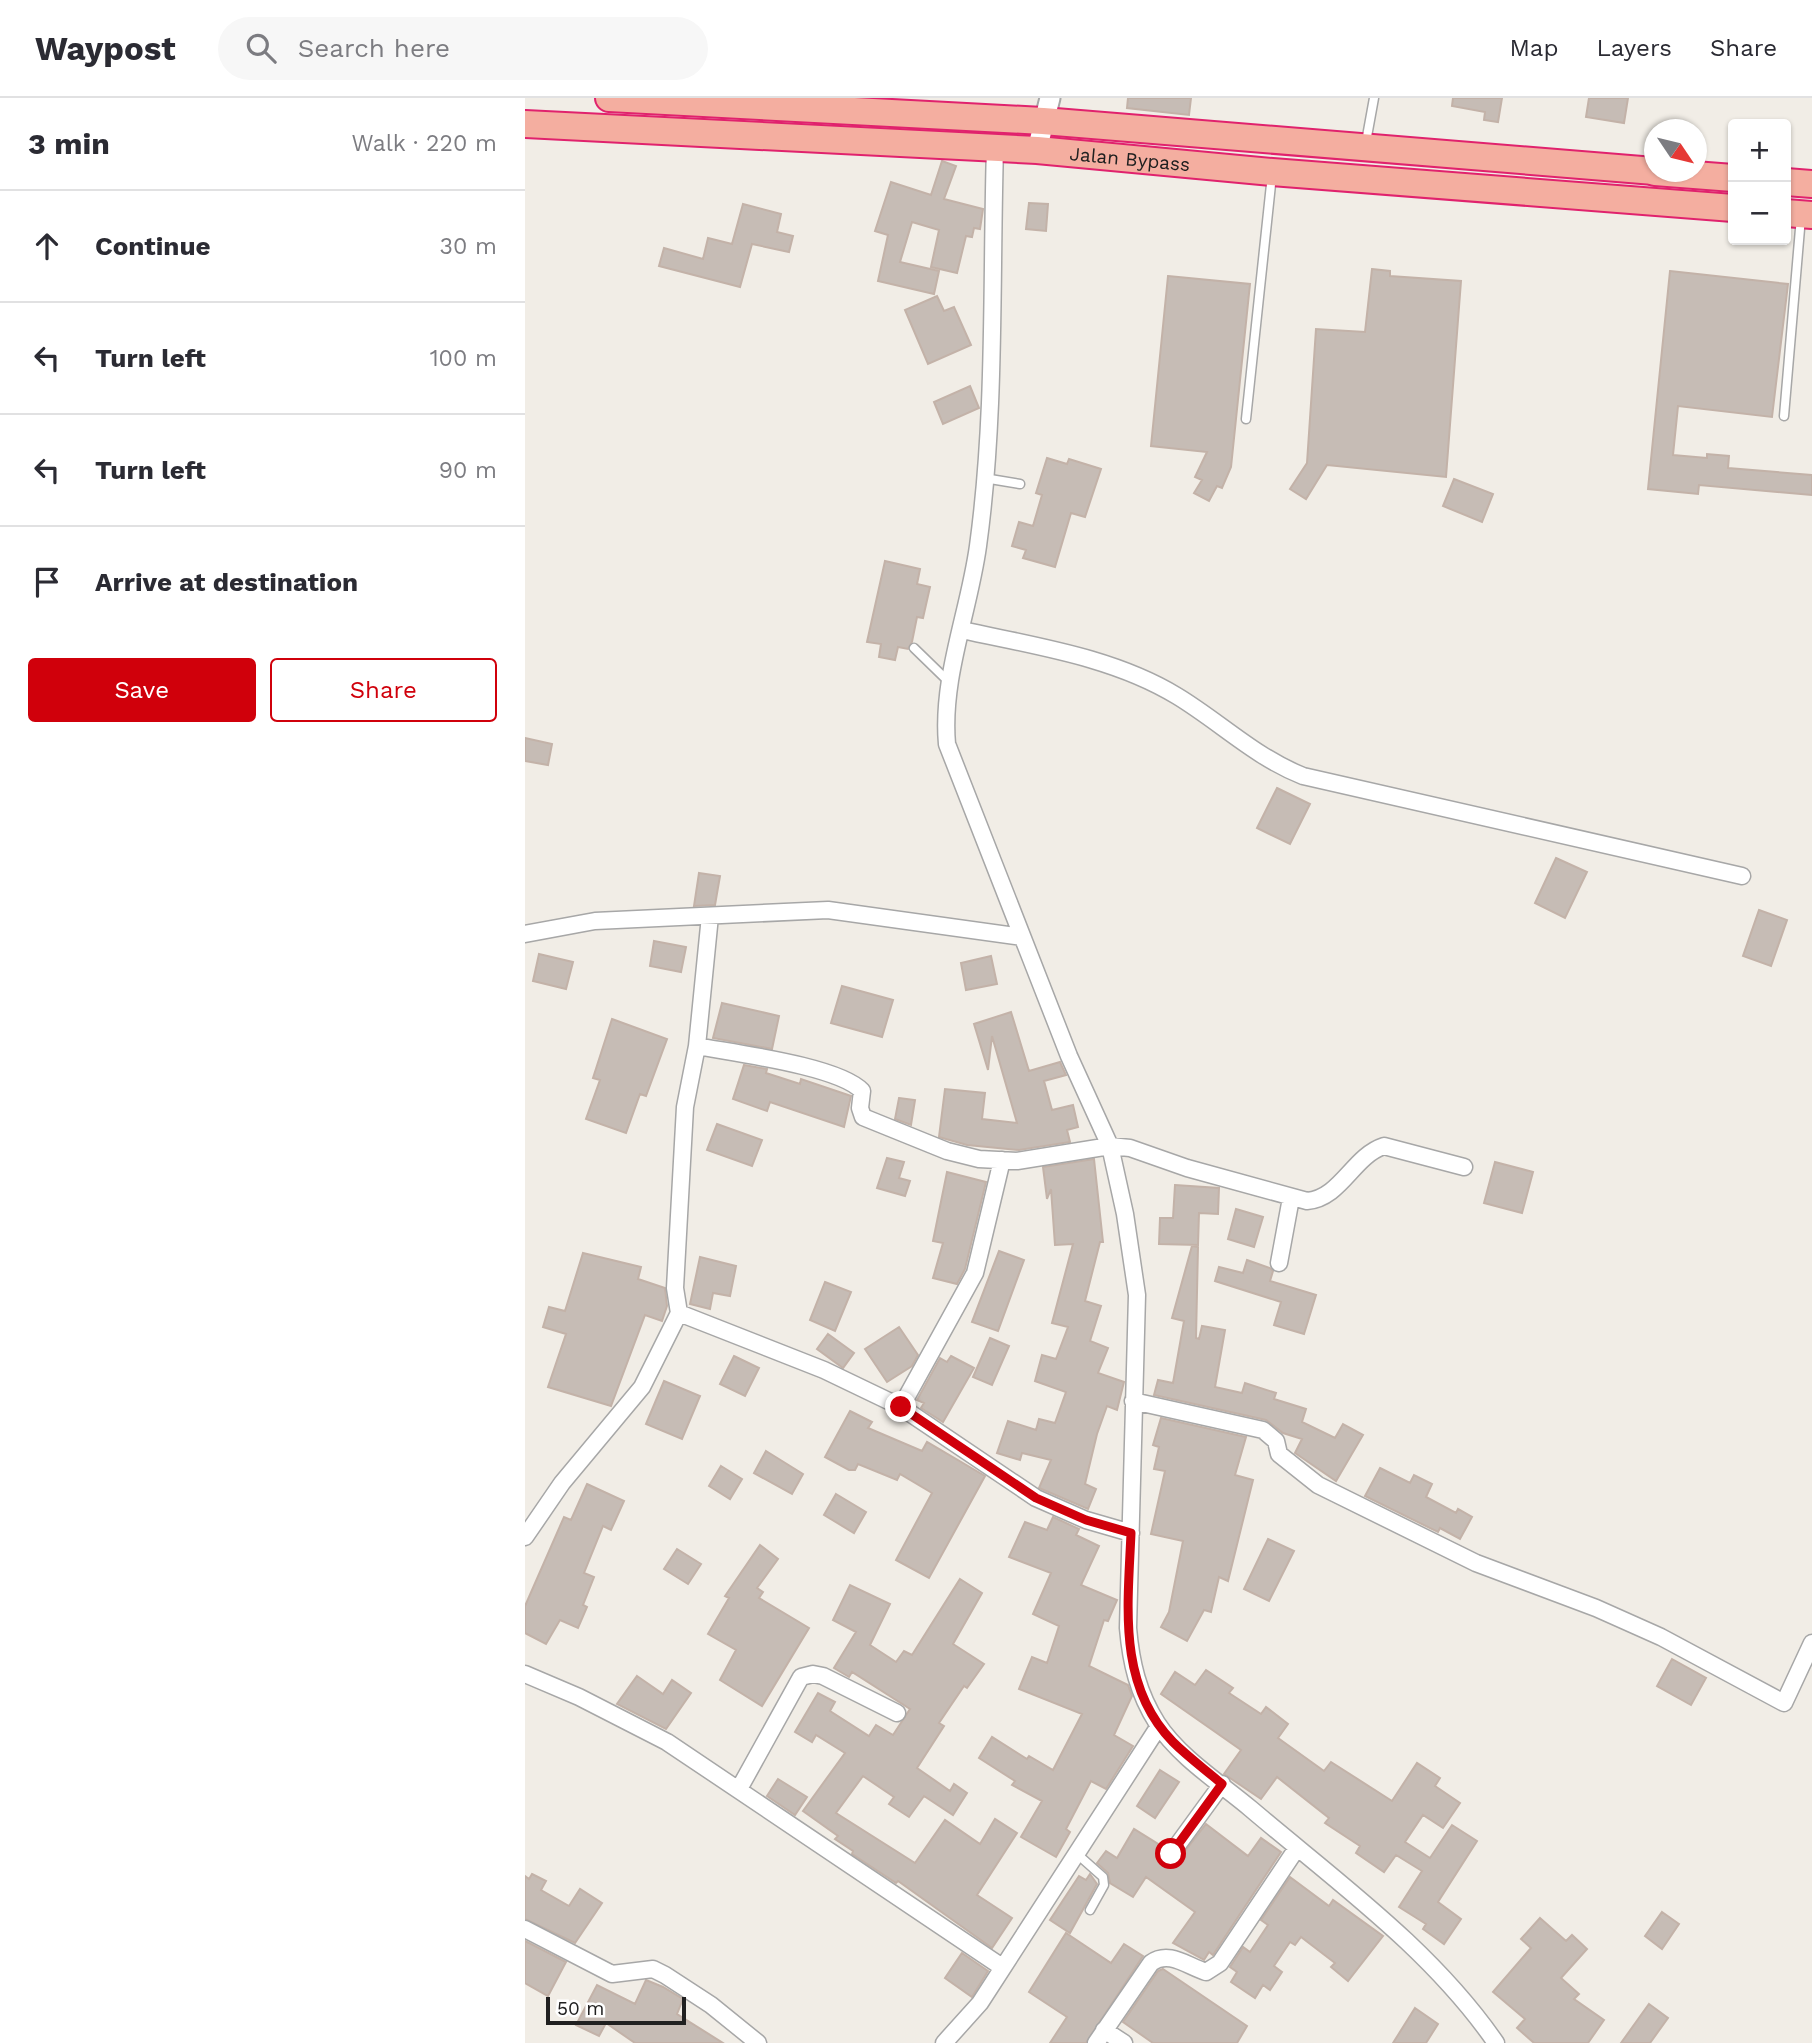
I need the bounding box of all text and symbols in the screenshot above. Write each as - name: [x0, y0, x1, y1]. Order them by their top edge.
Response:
- search box: [218, 17, 708, 80]
- text: Waypost: [35, 29, 176, 68]
- icon: search: [242, 29, 280, 67]
- text: Search here: [298, 33, 450, 63]
- text: Map: [1510, 34, 1558, 62]
- text: Layers: [1596, 34, 1672, 62]
- text: Share: [1710, 34, 1777, 62]
- north arrow: [1644, 119, 1707, 182]
- map controls: [1728, 119, 1791, 245]
- button: +: [1728, 119, 1791, 182]
- text: 3 min: [28, 126, 110, 161]
- text: Walk · 220 m: [351, 130, 497, 157]
- street label: Jalan Bypass: [1069, 142, 1191, 176]
- button: −: [1728, 182, 1791, 245]
- icon: ahead: [28, 227, 66, 265]
- text: Continue: [95, 231, 211, 261]
- text: 30 m: [440, 233, 497, 260]
- icon: left: [28, 339, 66, 377]
- text: Turn left: [95, 343, 206, 373]
- text: 100 m: [430, 345, 497, 372]
- icon: left: [28, 451, 66, 489]
- text: Turn left: [95, 455, 206, 485]
- text: 90 m: [439, 457, 497, 484]
- icon: arrive: [28, 563, 66, 601]
- text: Arrive at destination: [95, 567, 358, 597]
- button: Save: [28, 658, 256, 722]
- button: Share: [270, 658, 497, 722]
- route end: [885, 1391, 916, 1422]
- route start: [1155, 1838, 1186, 1869]
- scale bar: [546, 1994, 686, 2026]
- text: 50 m: [557, 1997, 604, 2020]

